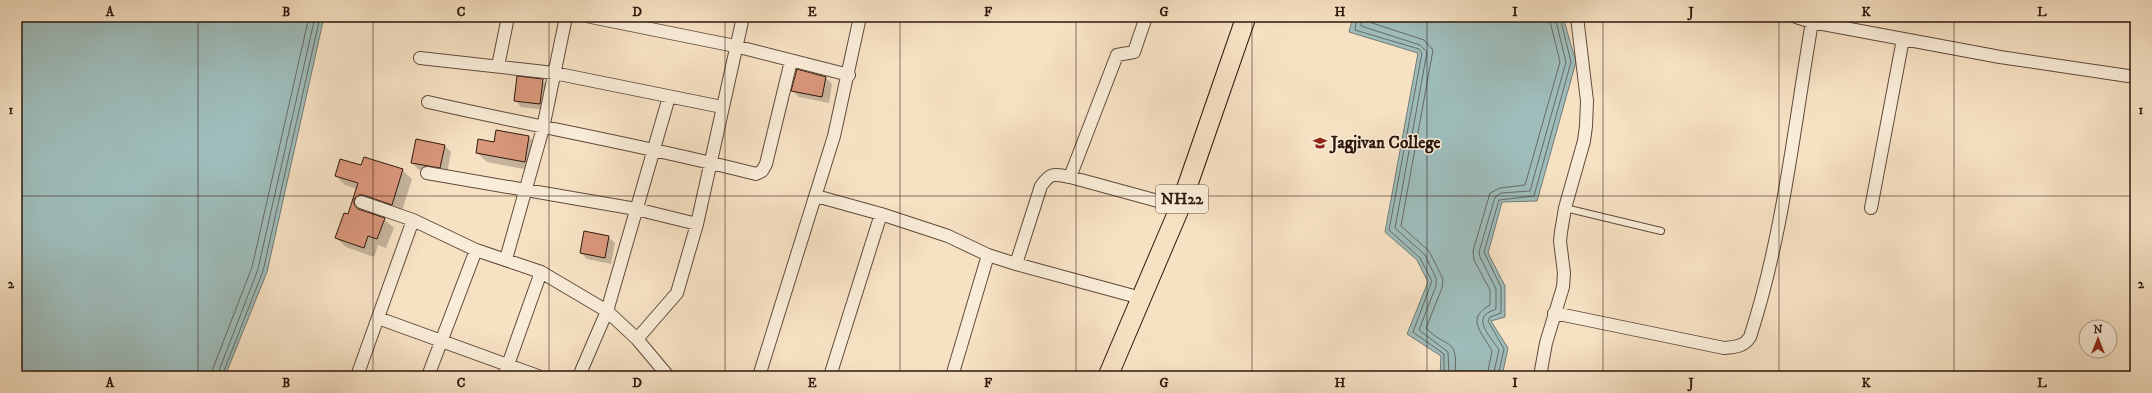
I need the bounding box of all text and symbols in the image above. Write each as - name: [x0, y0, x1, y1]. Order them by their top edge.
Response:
- text: A: [105, 4, 115, 20]
- text: B: [282, 4, 290, 20]
- text: C: [457, 4, 466, 20]
- text: D: [632, 4, 642, 20]
- text: E: [807, 4, 817, 20]
- text: F: [984, 4, 993, 20]
- text: G: [1159, 4, 1169, 20]
- text: H: [1335, 4, 1346, 20]
- text: I: [1512, 4, 1518, 20]
- text: J: [1686, 4, 1694, 21]
- text: K: [1861, 4, 1871, 20]
- text: L: [2037, 4, 2047, 20]
- text: 1: [9, 102, 14, 118]
- text: 1: [2139, 102, 2144, 118]
- place label: Jagjivan College: [1329, 132, 1441, 154]
- school or university icon: Jagjivan College: [1312, 135, 1328, 151]
- road number: NH22: [1156, 185, 1208, 213]
- text: 2: [8, 276, 15, 292]
- text: 2: [2138, 276, 2145, 292]
- north arrow: [2078, 319, 2118, 359]
- text: N: [2093, 323, 2103, 337]
- text: A: [105, 375, 115, 391]
- text: B: [282, 375, 290, 391]
- text: C: [457, 375, 466, 391]
- text: D: [632, 375, 642, 391]
- text: E: [807, 375, 817, 391]
- text: F: [984, 375, 993, 391]
- text: G: [1159, 375, 1169, 391]
- text: H: [1335, 375, 1346, 391]
- text: I: [1512, 375, 1518, 391]
- text: J: [1686, 375, 1694, 392]
- text: K: [1861, 375, 1871, 391]
- text: L: [2037, 375, 2047, 391]

